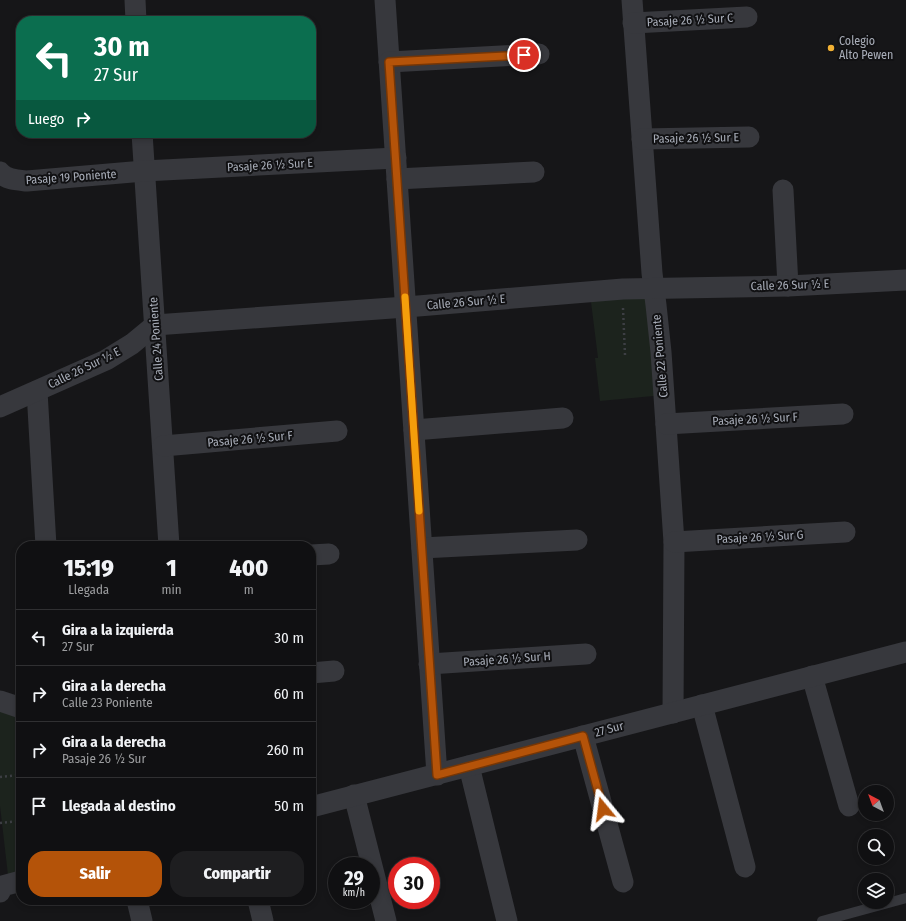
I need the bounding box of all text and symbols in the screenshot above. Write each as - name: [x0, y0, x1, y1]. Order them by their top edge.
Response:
- street label: Pasaje 26 ½ Sur C: [646, 11, 734, 29]
- text: 30 m: [94, 30, 150, 63]
- icon: left: [28, 32, 80, 84]
- place label: Colegio Alto Pewen: [839, 34, 893, 62]
- pin: [507, 38, 541, 72]
- marker: Colegio Alto Pewen: [826, 43, 836, 53]
- icon: arrive: [513, 44, 535, 66]
- text: 27 Sur: [94, 64, 138, 86]
- icon: right: [72, 108, 94, 130]
- text: Luego: [28, 110, 64, 128]
- street label: Pasaje 26 ½ Sur E: [653, 130, 739, 146]
- street label: Pasaje 26 ½ Sur E: [227, 156, 314, 174]
- street label: Pasaje 19 Poniente: [25, 167, 117, 187]
- street label: Calle 26 Sur ½ E: [750, 277, 830, 293]
- street label: Calle 26 Sur ½ E: [426, 292, 506, 312]
- street label: Calle 24 Poniente: [146, 297, 166, 381]
- street label: Calle 22 Poniente: [649, 314, 671, 398]
- street label: Calle 26 Sur ½ E: [46, 344, 123, 392]
- street label: Pasaje 26 ½ Sur F: [712, 410, 799, 428]
- street label: Pasaje 26 ½ Sur F: [207, 428, 294, 450]
- street label: Pasaje 26 ½ Sur G: [716, 528, 804, 546]
- text: 15:19: [64, 554, 114, 582]
- text: 1: [166, 554, 177, 582]
- text: 400: [229, 554, 268, 582]
- text: Llegada: [68, 582, 109, 597]
- text: min: [161, 582, 182, 597]
- text: m: [244, 582, 254, 597]
- text: Gira a la izquierda: [62, 621, 174, 639]
- icon: left: [28, 627, 50, 649]
- text: 30 m: [274, 629, 304, 647]
- text: 27 Sur: [62, 639, 94, 654]
- street label: Pasaje 26 ½ Sur H: [463, 649, 551, 669]
- text: Gira a la derecha: [62, 677, 166, 695]
- icon: right: [28, 683, 50, 705]
- text: 60 m: [274, 685, 304, 703]
- text: Calle 23 Poniente: [62, 695, 153, 710]
- street label: 27 Sur: [593, 718, 626, 740]
- text: Gira a la derecha: [62, 733, 166, 751]
- icon: right: [28, 739, 50, 761]
- text: 260 m: [267, 741, 304, 759]
- text: Pasaje 26 ½ Sur: [62, 751, 146, 766]
- north arrow: [858, 785, 894, 821]
- map controls: [858, 785, 894, 909]
- position arrow: [582, 788, 624, 830]
- icon: arrive: [28, 795, 50, 817]
- text: Llegada al destino: [62, 797, 176, 815]
- text: 50 m: [274, 797, 304, 815]
- button: search: [858, 829, 894, 865]
- button: Salir: [28, 851, 162, 897]
- button: Compartir: [170, 851, 304, 897]
- speed limit sign: 30: [388, 857, 440, 909]
- text: 29: [344, 866, 364, 890]
- button: layers: [858, 873, 894, 909]
- text: km/h: [343, 887, 365, 899]

